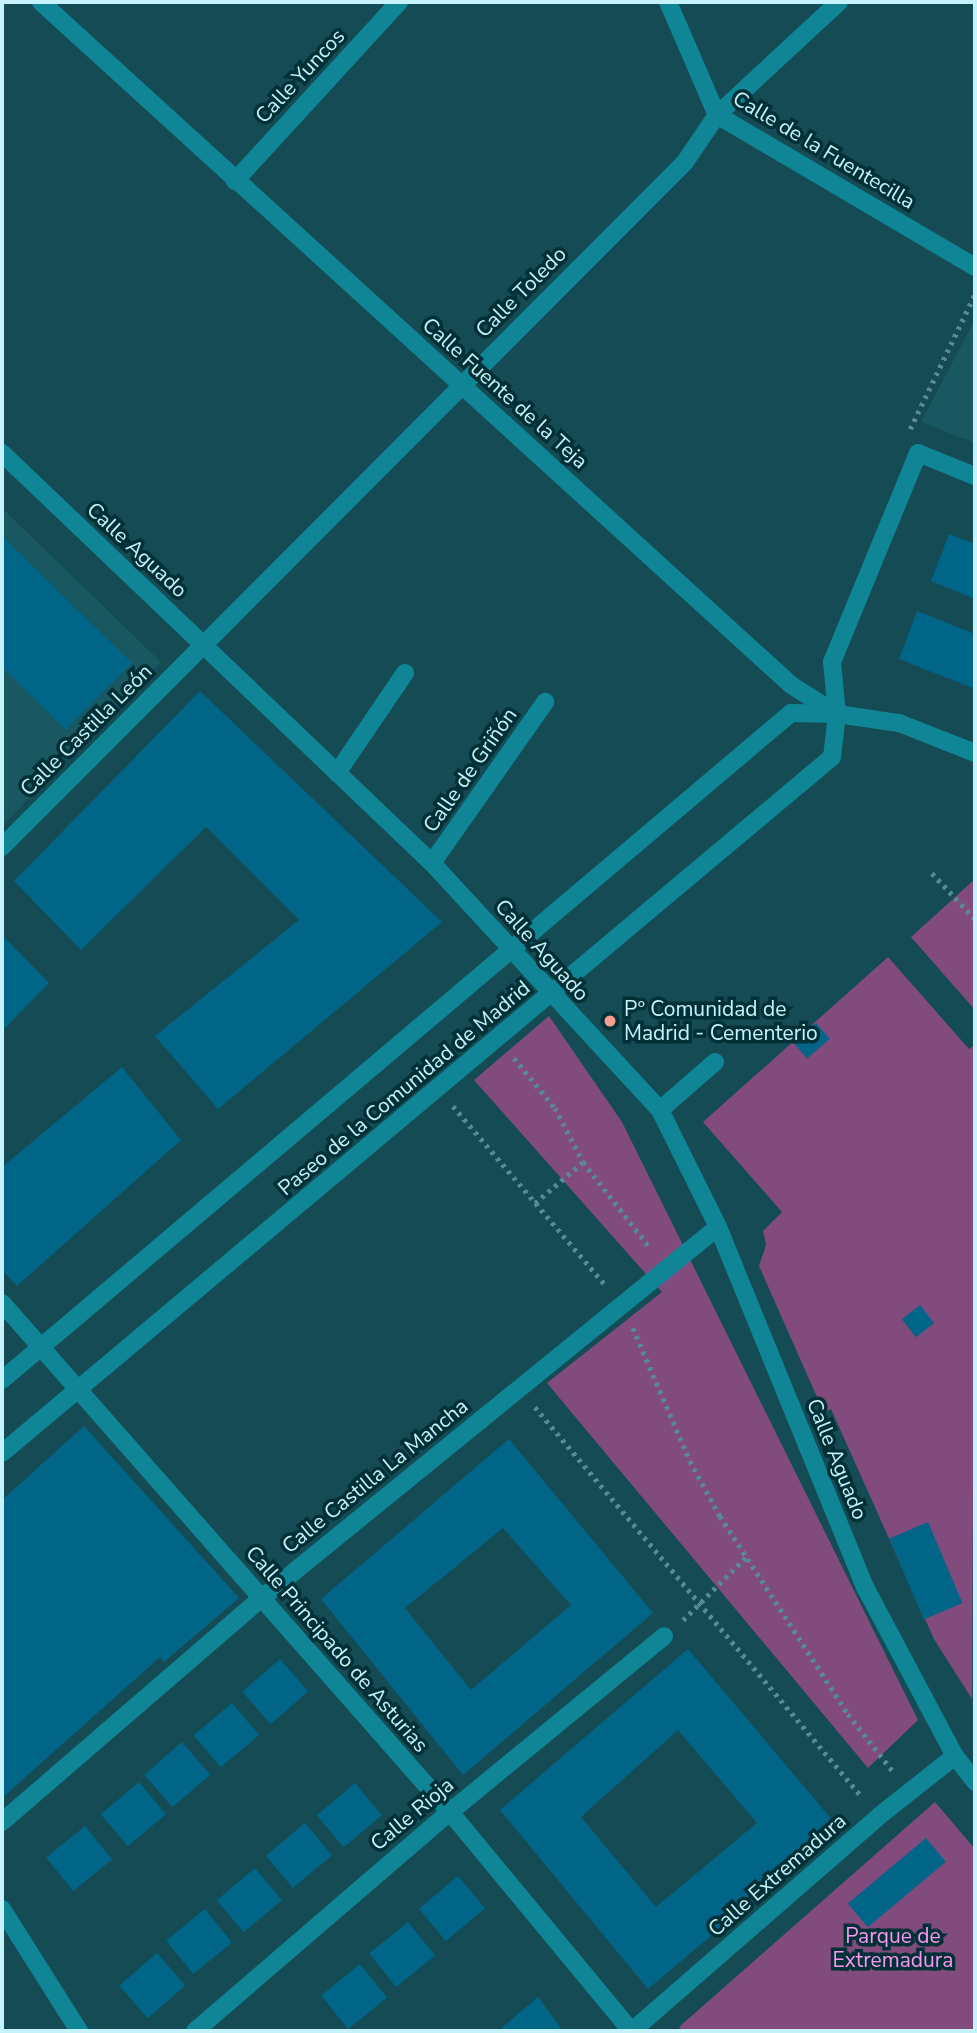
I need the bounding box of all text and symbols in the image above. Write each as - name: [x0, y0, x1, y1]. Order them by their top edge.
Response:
- street label: Calle Yuncos: [250, 24, 350, 128]
- street label: Calle de la Fuentecilla: [728, 86, 920, 214]
- street label: Calle Toledo: [470, 241, 572, 343]
- street label: Calle Fuente de la Teja: [417, 312, 593, 474]
- street label: Calle Aguado: [82, 497, 192, 603]
- street label: Calle Castilla León: [15, 659, 157, 801]
- street label: Calle de Griñón: [418, 703, 522, 837]
- street label: Calle Aguado: [490, 894, 594, 1006]
- street label: Paseo de la Comunidad de Madrid: [273, 975, 535, 1201]
- place label: Pº Comunidad de Madrid - Cementerio: [624, 996, 818, 1046]
- marker: Pº Comunidad de Madrid - Cementerio: [602, 1013, 618, 1029]
- street label: Calle Castilla La Mancha: [277, 1393, 473, 1559]
- street label: Calle Aguado: [801, 1395, 873, 1523]
- street label: Calle Principado de Asturias: [240, 1541, 434, 1757]
- street label: Calle Rioja: [365, 1772, 459, 1856]
- street label: Calle Extremadura: [703, 1808, 851, 1942]
- park label: Parque de Extremadura: [833, 1923, 953, 1973]

